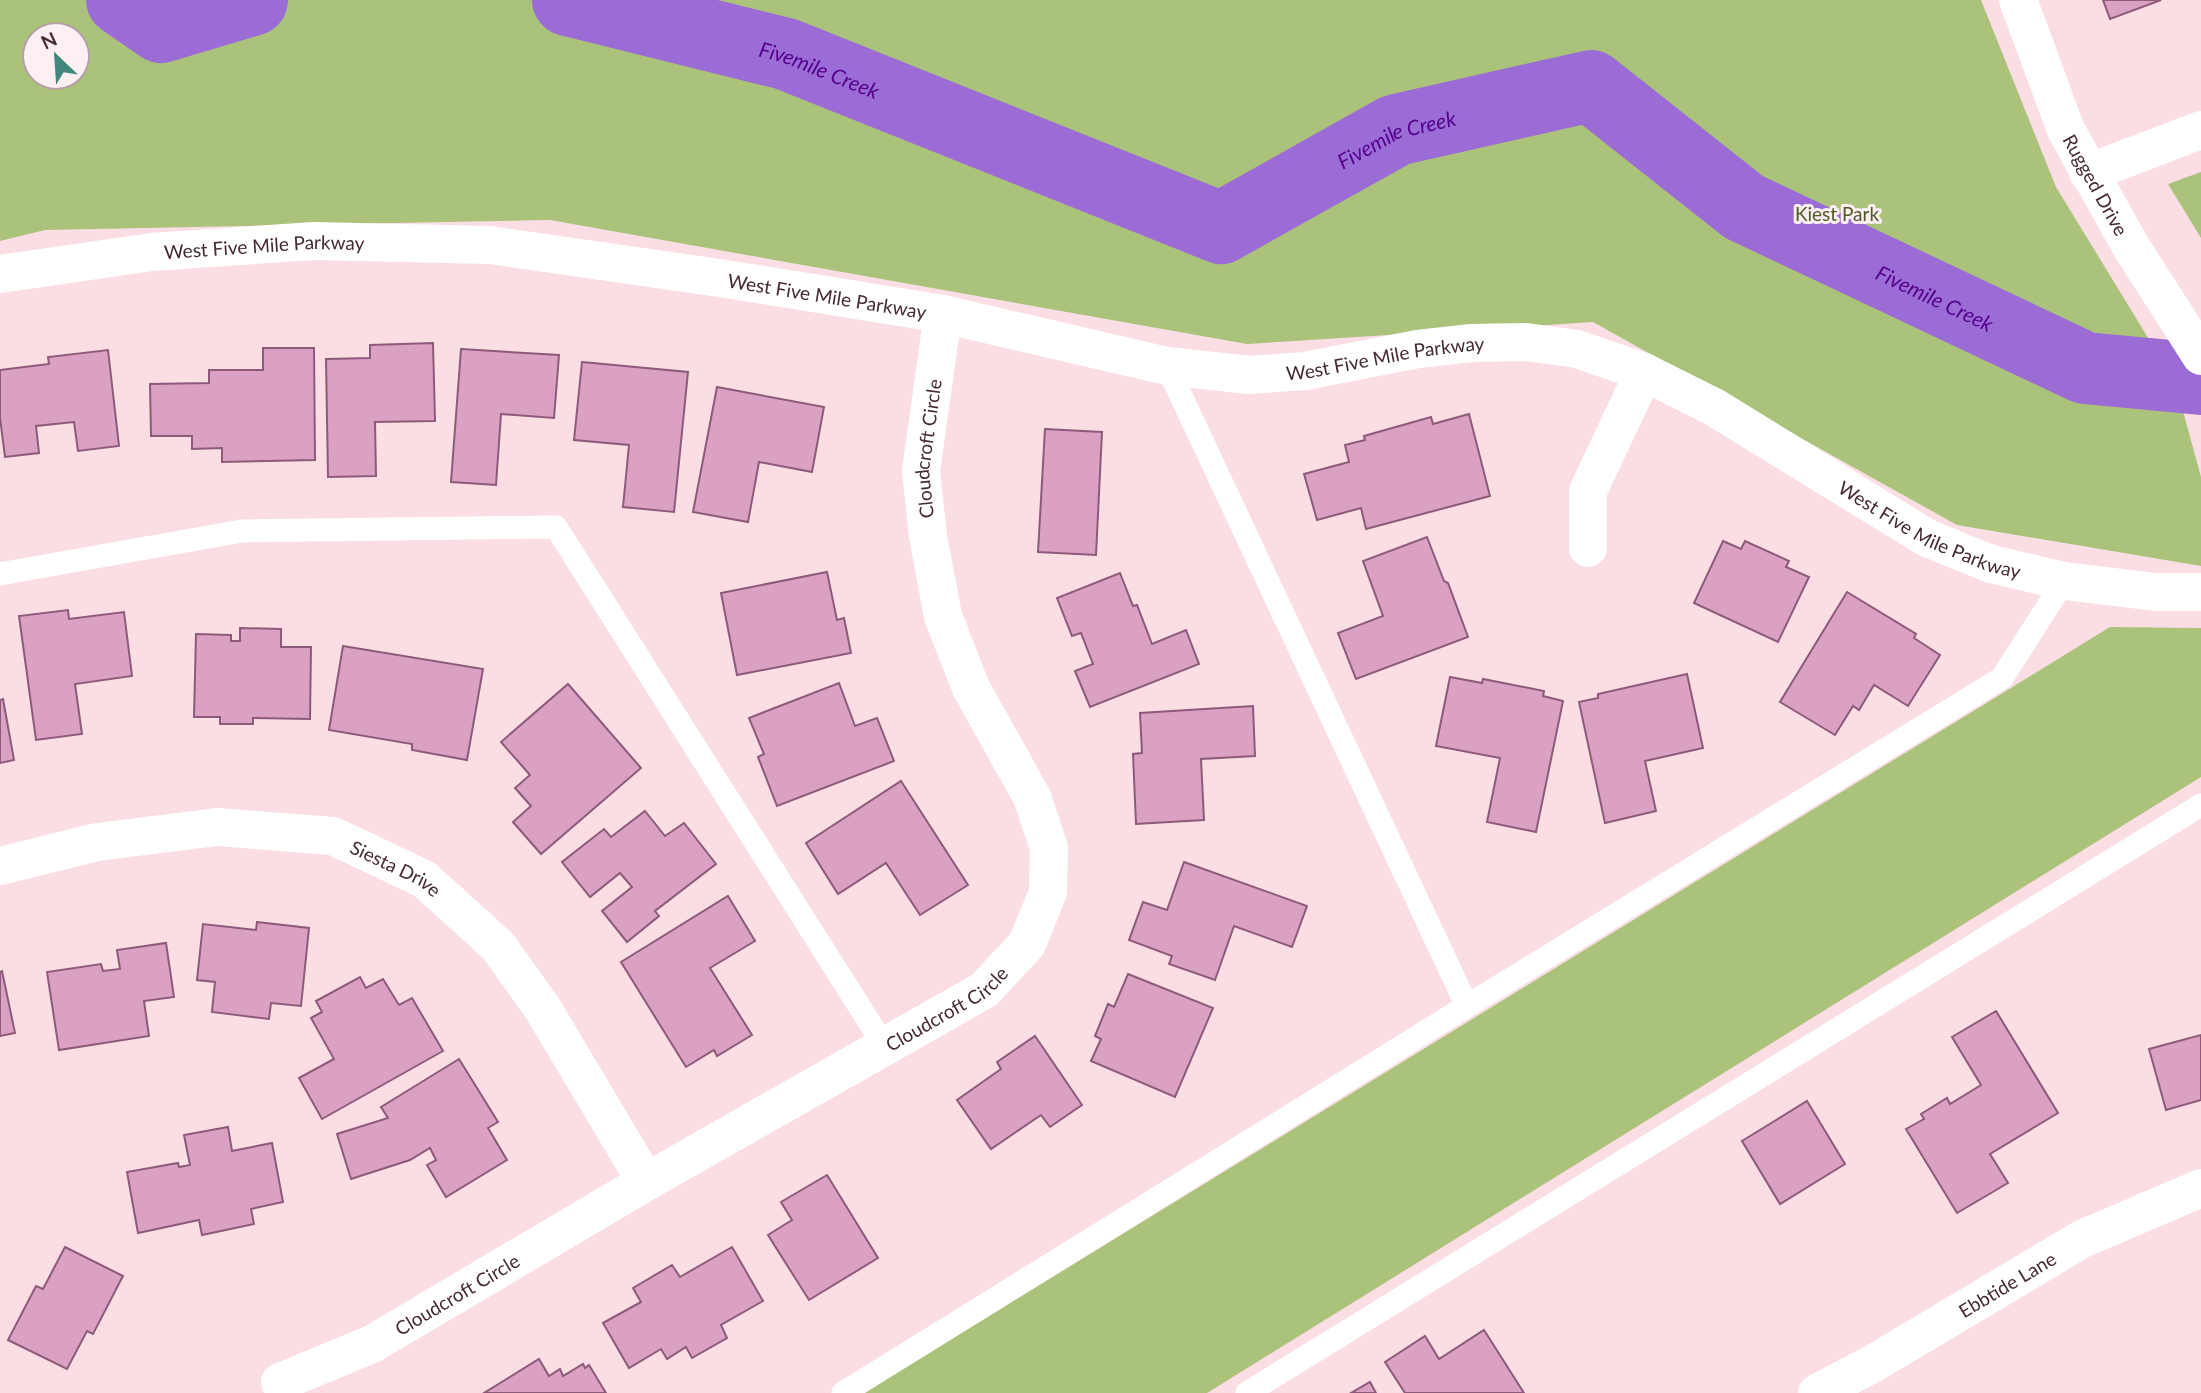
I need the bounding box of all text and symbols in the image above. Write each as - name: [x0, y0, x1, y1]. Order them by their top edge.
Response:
- north arrow: [21, 21, 91, 91]
- text: N: [37, 27, 60, 54]
- water label: Fivemile Creek: [757, 35, 884, 103]
- water label: Fivemile Creek: [1332, 104, 1459, 173]
- street label: Rugged Drive: [2059, 130, 2134, 239]
- park label: Kiest Park: [1795, 202, 1879, 225]
- street label: West Five Mile Parkway: [163, 230, 365, 263]
- water label: Fivemile Creek: [1873, 259, 1999, 336]
- street label: West Five Mile Parkway: [726, 268, 928, 323]
- street label: West Five Mile Parkway: [1285, 331, 1484, 384]
- street label: Cloudcroft Circle: [909, 377, 945, 520]
- street label: West Five Mile Parkway: [1835, 475, 2023, 582]
- street label: Siesta Drive: [347, 835, 446, 901]
- street label: Cloudcroft Circle: [881, 961, 1012, 1055]
- street label: Ebbtide Lane: [1954, 1246, 2060, 1322]
- street label: Cloudcroft Circle: [390, 1248, 523, 1340]

